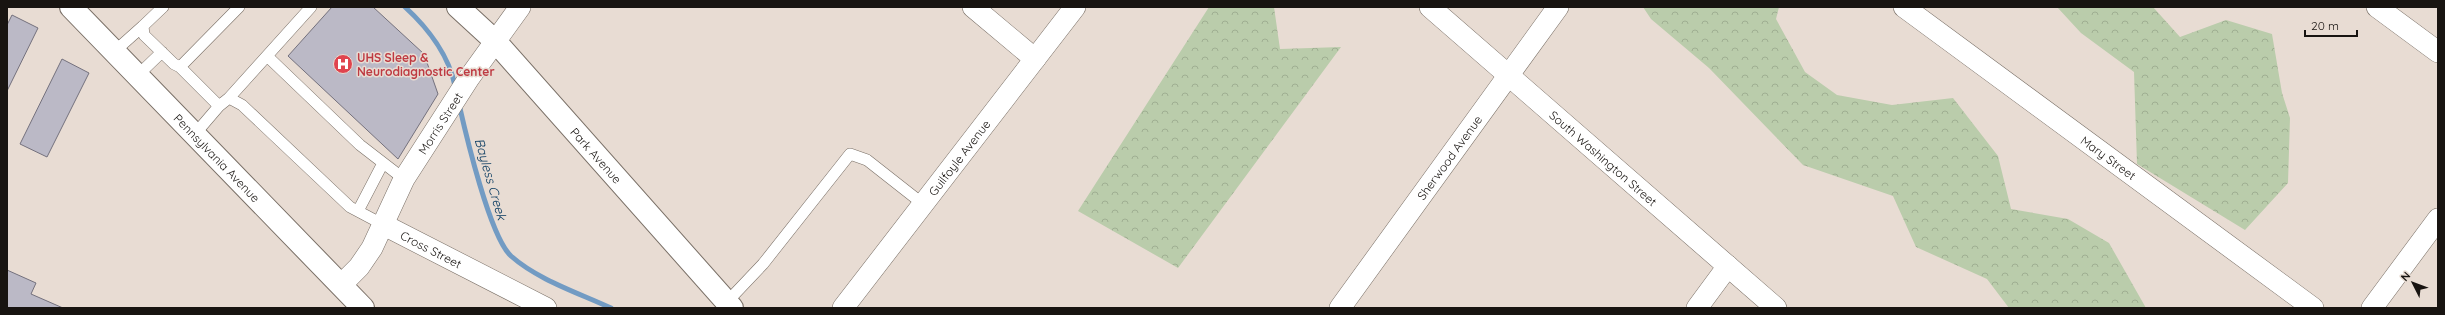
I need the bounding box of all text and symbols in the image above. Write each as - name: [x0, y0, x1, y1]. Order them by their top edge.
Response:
- scale bar: [2305, 12, 2357, 38]
- text: 20 m: [2311, 18, 2339, 33]
- place label: UHS Sleep & Neurodiagnostic Center: [357, 50, 495, 79]
- hospital icon: UHS Sleep & Neurodiagnostic Center: [332, 53, 354, 75]
- street label: Morris Street: [415, 89, 465, 157]
- street label: South Washington Street: [1547, 107, 1660, 209]
- street label: Pennsylvania Avenue: [171, 110, 264, 205]
- street label: Sherwood Avenue: [1413, 112, 1485, 203]
- street label: Guilfoyle Avenue: [925, 116, 993, 199]
- street label: Park Avenue: [568, 124, 625, 186]
- street label: Mary Street: [2078, 132, 2139, 183]
- water label: Bayless Creek: [472, 136, 511, 223]
- street label: Cross Street: [398, 227, 464, 271]
- north arrow: [2393, 263, 2433, 303]
- text: N: [2398, 269, 2413, 284]

